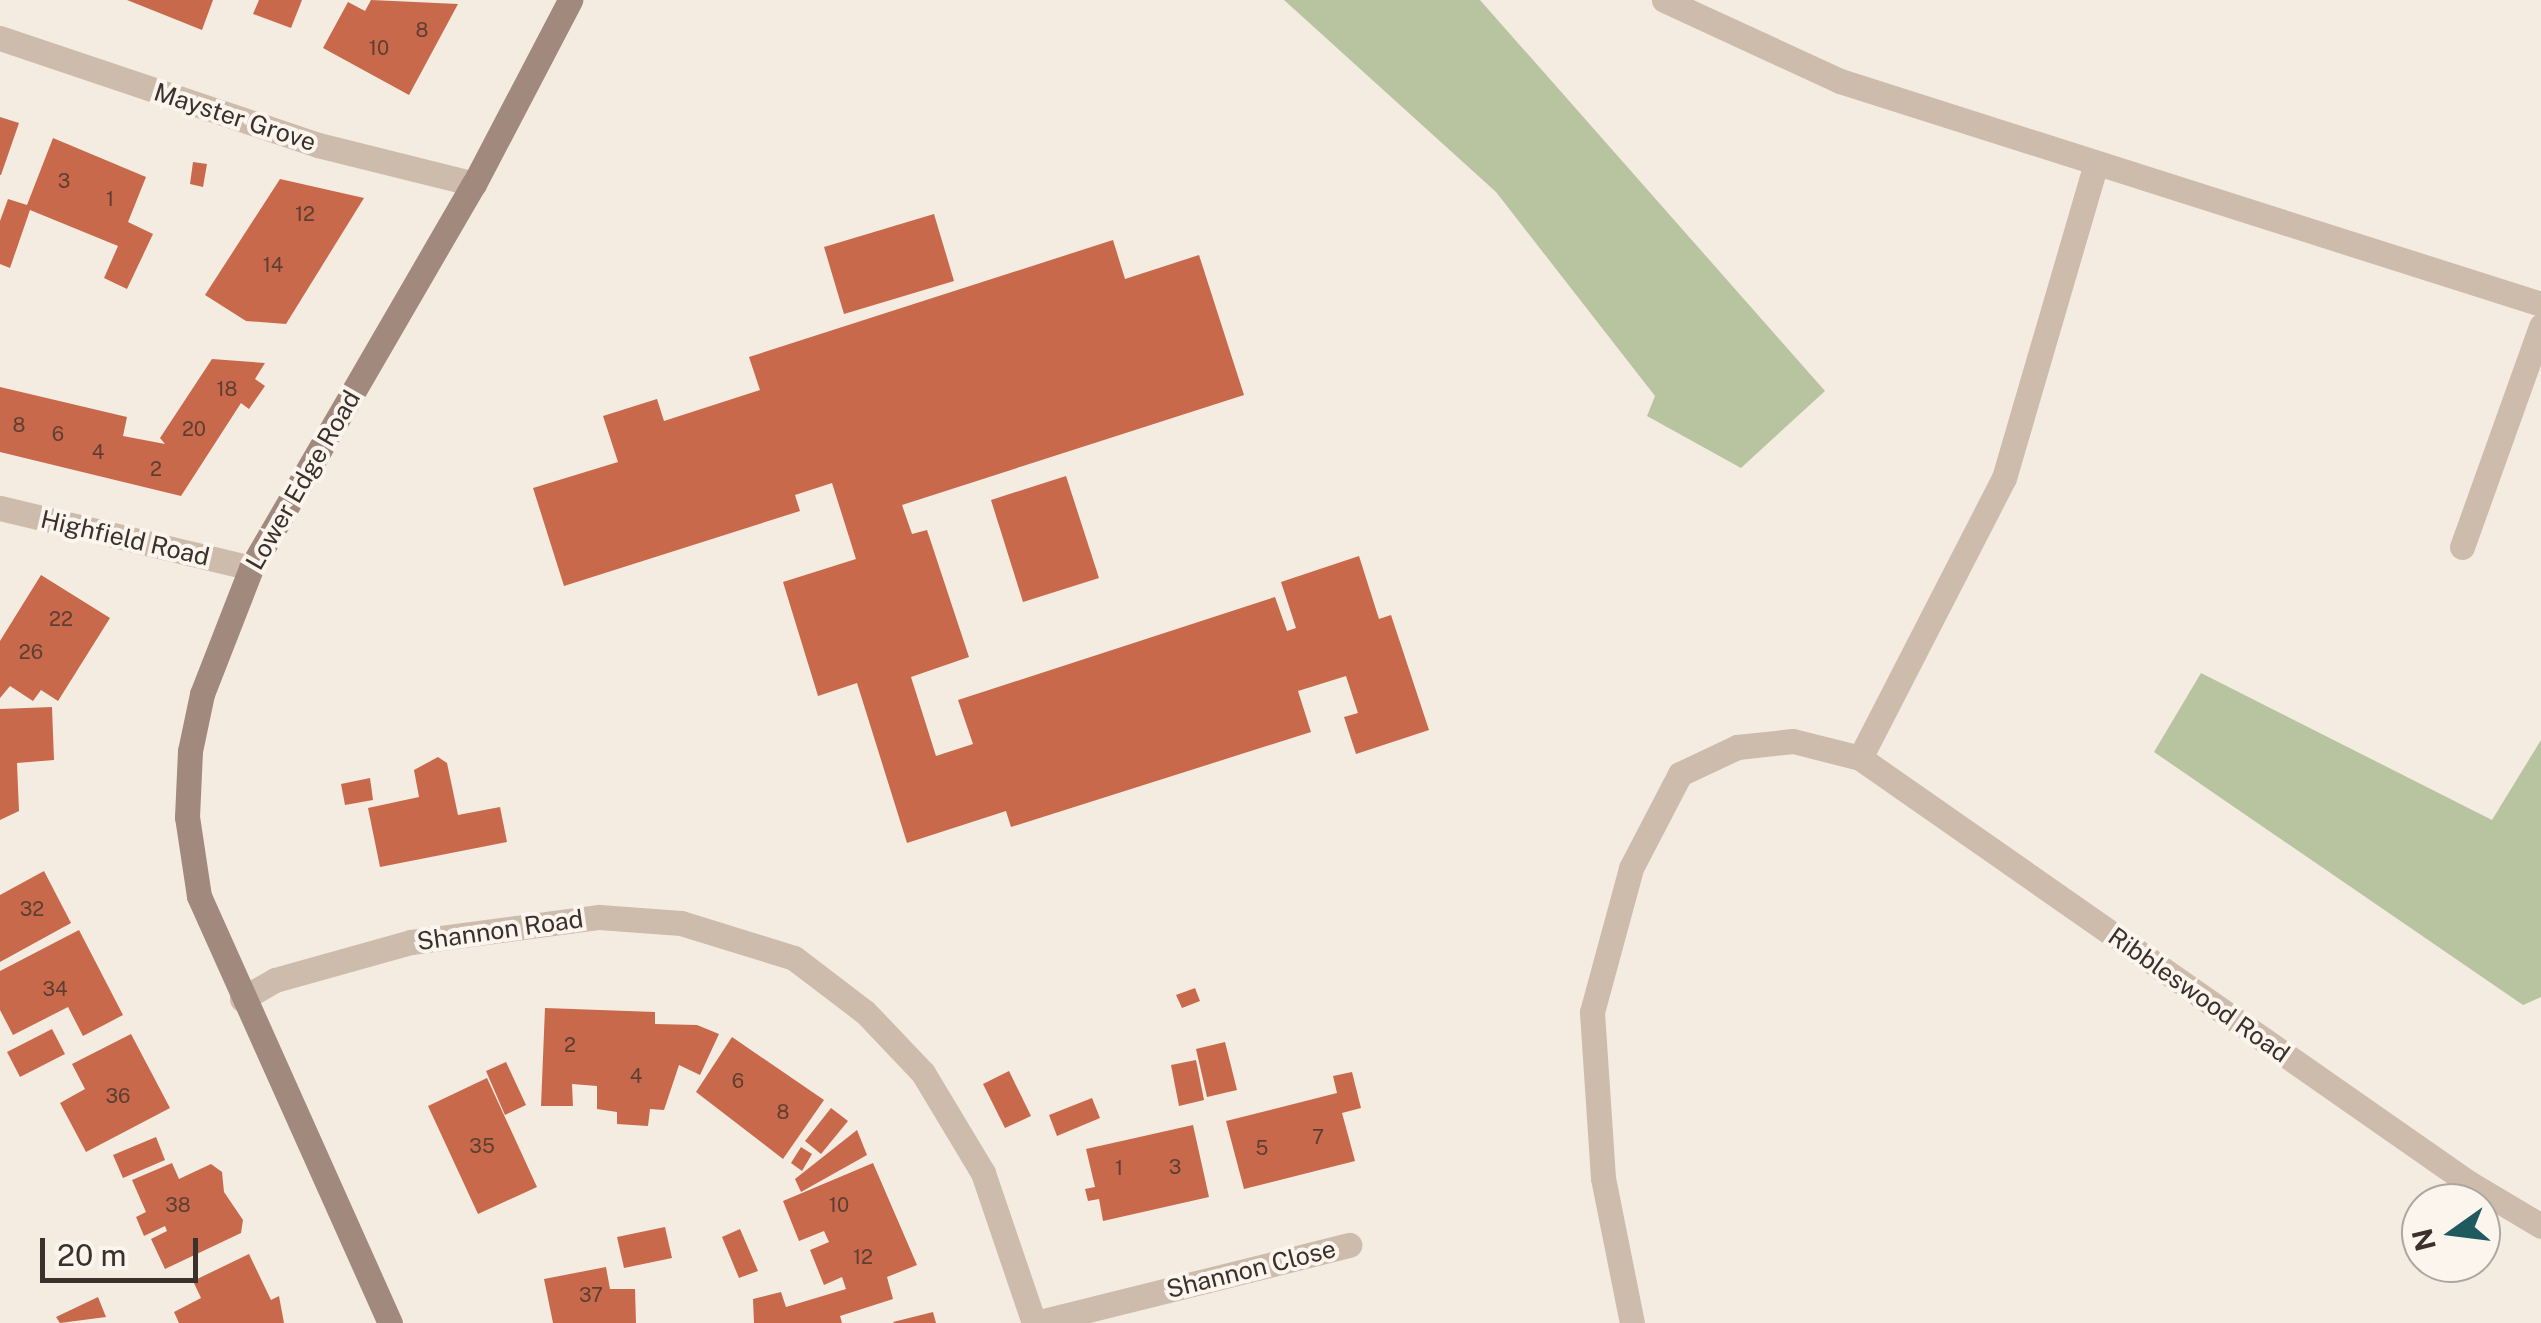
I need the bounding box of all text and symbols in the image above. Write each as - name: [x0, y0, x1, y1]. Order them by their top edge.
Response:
- house number: 8: [416, 18, 428, 42]
- house number: 10: [369, 36, 389, 60]
- street label: Mayster Grove: [150, 77, 320, 157]
- house number: 3: [58, 169, 70, 193]
- house number: 1: [106, 187, 114, 211]
- house number: 12: [295, 202, 315, 226]
- house number: 14: [263, 253, 283, 277]
- house number: 18: [216, 377, 238, 401]
- street label: Lower Edge Road: [240, 385, 366, 575]
- house number: 8: [13, 413, 25, 437]
- house number: 20: [182, 417, 206, 441]
- house number: 6: [52, 422, 64, 446]
- house number: 4: [92, 440, 104, 464]
- house number: 2: [150, 457, 162, 481]
- street label: Highfield Road: [38, 504, 212, 572]
- house number: 22: [49, 607, 73, 631]
- house number: 26: [19, 640, 43, 664]
- house number: 32: [20, 897, 44, 921]
- street label: Shannon Road: [415, 903, 585, 957]
- street label: Ribbleswood Road: [2103, 921, 2295, 1069]
- house number: 34: [42, 977, 68, 1001]
- house number: 2: [564, 1033, 576, 1057]
- house number: 4: [630, 1064, 642, 1088]
- house number: 6: [732, 1069, 744, 1093]
- house number: 36: [106, 1084, 130, 1108]
- house number: 8: [777, 1100, 789, 1124]
- house number: 7: [1312, 1125, 1324, 1149]
- house number: 35: [469, 1134, 495, 1158]
- house number: 5: [1256, 1136, 1268, 1160]
- house number: 3: [1169, 1155, 1181, 1179]
- house number: 1: [1115, 1156, 1123, 1180]
- north arrow: [2401, 1183, 2501, 1283]
- house number: 38: [165, 1193, 191, 1217]
- house number: 10: [829, 1193, 849, 1217]
- scale bar: [45, 1218, 202, 1280]
- text: N: [2405, 1225, 2442, 1255]
- street label: Shannon Close: [1163, 1233, 1339, 1305]
- text: 20 m: [57, 1237, 126, 1273]
- house number: 12: [853, 1245, 873, 1269]
- house number: 37: [579, 1283, 603, 1307]

